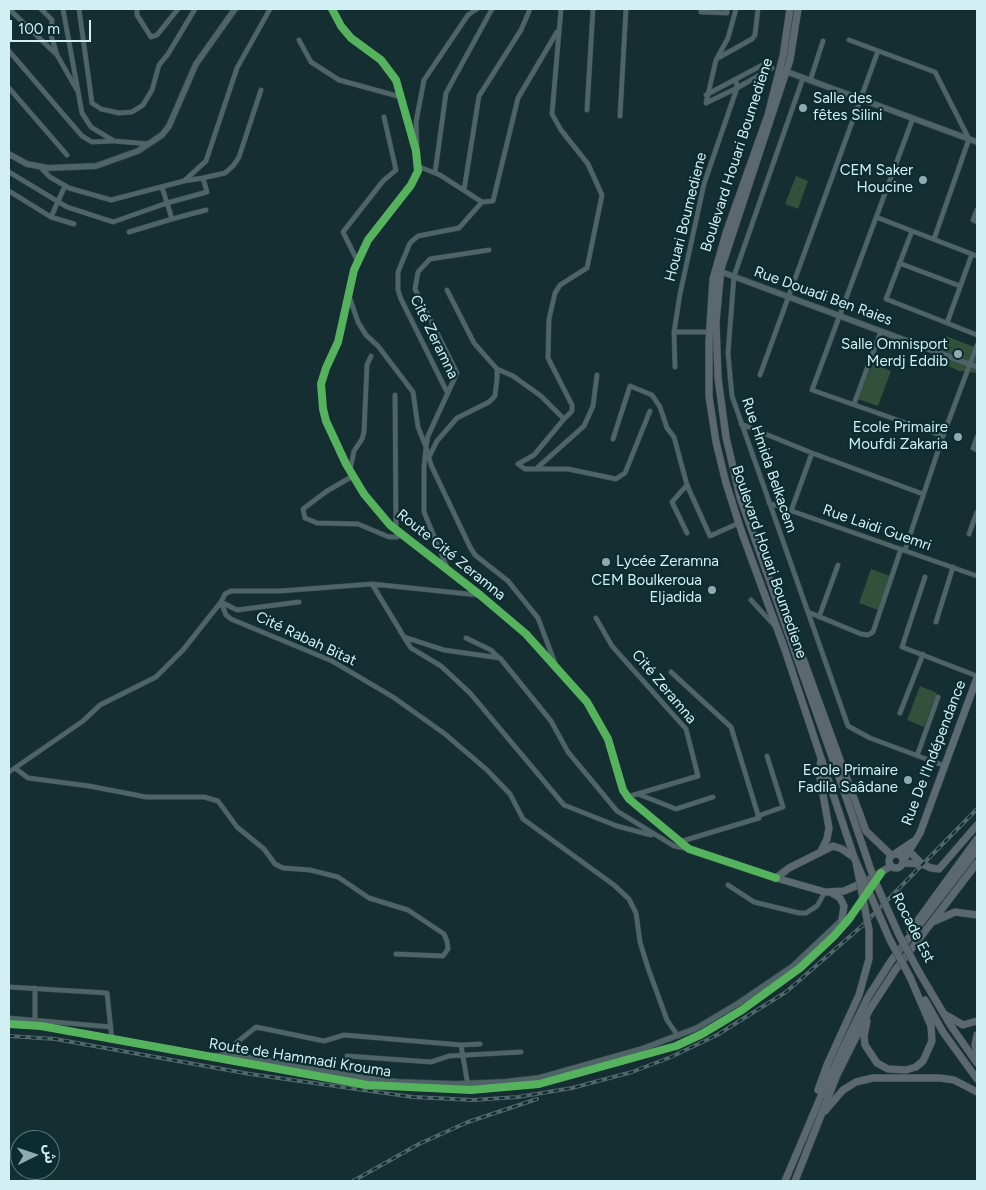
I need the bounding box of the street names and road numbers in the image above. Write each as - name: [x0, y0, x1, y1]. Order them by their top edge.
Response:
- street label: Boulevard Houari Boumediene: [697, 56, 777, 254]
- street label: Houari Boumediene: [661, 151, 711, 283]
- street label: Rue Douadi Ben Raies: [751, 263, 895, 329]
- street label: Cité Zeramna: [406, 292, 462, 382]
- street label: Rue Hmida Belkacem: [737, 395, 801, 535]
- street label: Boulevard Houari Boumediene: [727, 463, 811, 661]
- street label: Rue Laidi Guemri: [820, 501, 934, 555]
- street label: Route Cité Zeramna: [393, 505, 509, 605]
- street label: Cité Rabah Bitat: [253, 608, 359, 670]
- street label: Cité Zeramna: [628, 646, 700, 728]
- street label: Rue De l'Indépendance: [898, 678, 970, 828]
- street label: Rocade Est: [888, 890, 938, 966]
- street label: Route de Hammadi Krouma: [208, 1035, 392, 1081]

